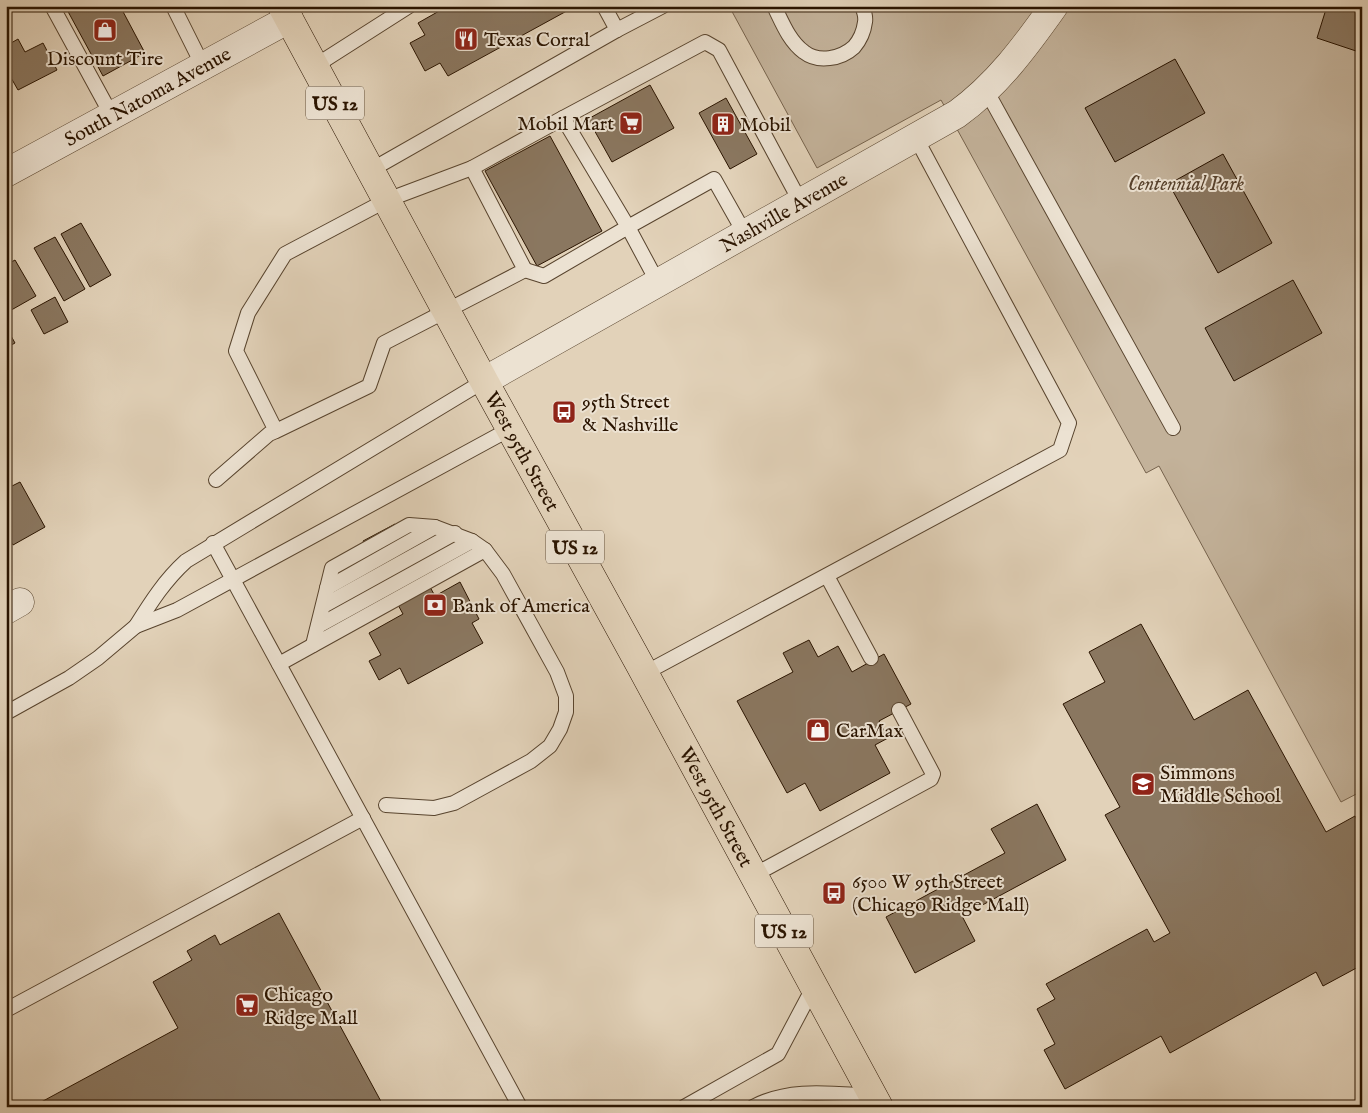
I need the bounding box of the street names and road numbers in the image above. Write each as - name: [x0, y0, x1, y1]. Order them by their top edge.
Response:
- street label: South Natoma Avenue: [60, 42, 236, 153]
- road number: US 12: [306, 86, 364, 120]
- street label: Nashville Avenue: [716, 167, 853, 259]
- street label: West 95th Street: [478, 388, 564, 516]
- road number: US 12: [546, 530, 604, 564]
- street label: West 95th Street: [673, 743, 758, 872]
- road number: US 12: [755, 914, 813, 948]

